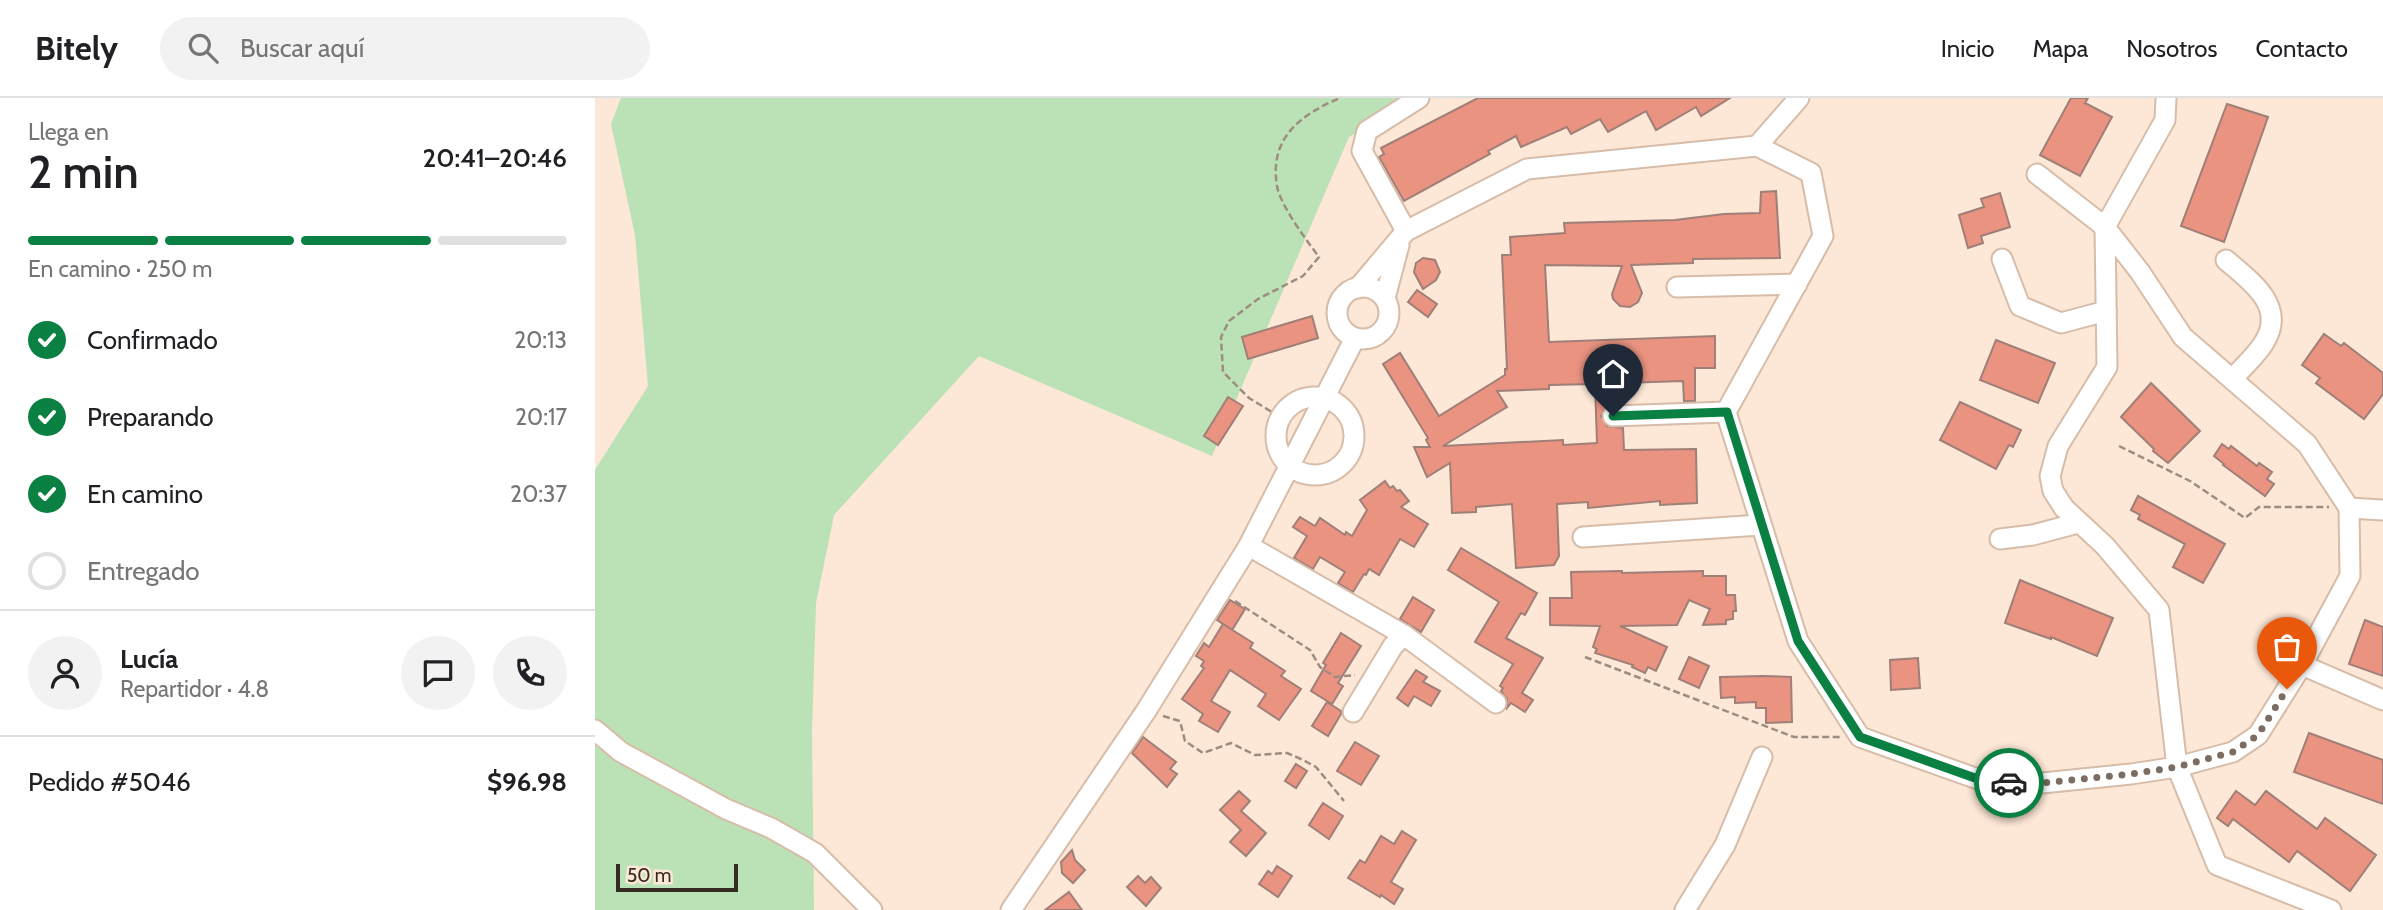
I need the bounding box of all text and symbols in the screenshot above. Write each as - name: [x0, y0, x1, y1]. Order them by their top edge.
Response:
- search box: [160, 17, 650, 80]
- text: Bitely: [35, 28, 118, 68]
- icon: search: [184, 29, 222, 67]
- text: Buscar aquí: [240, 32, 364, 64]
- text: Inicio: [1941, 34, 1994, 63]
- text: Mapa: [2032, 34, 2088, 63]
- text: Nosotros: [2126, 34, 2217, 63]
- text: Contacto: [2255, 34, 2348, 63]
- text: Llega en: [28, 118, 109, 146]
- text: 20:41–20:46: [423, 142, 567, 174]
- text: 2 min: [28, 144, 139, 200]
- text: En camino · 250 m: [28, 255, 212, 283]
- icon: check: [28, 321, 66, 359]
- text: Confirmado: [87, 324, 218, 356]
- text: 20:13: [514, 326, 567, 354]
- pin: [1583, 344, 1643, 416]
- icon: home: [1594, 355, 1632, 393]
- icon: check: [28, 398, 66, 436]
- text: Preparando: [87, 401, 214, 433]
- text: 20:17: [515, 403, 567, 431]
- icon: check: [28, 475, 66, 513]
- text: En camino: [87, 478, 203, 510]
- text: 20:37: [510, 480, 567, 508]
- text: Entregado: [87, 555, 200, 587]
- pin: [2257, 617, 2317, 689]
- icon: bag: [2268, 628, 2306, 666]
- button: person: [28, 636, 102, 710]
- button: chat: [401, 636, 475, 710]
- button: phone: [493, 636, 567, 710]
- text: Lucía: [120, 643, 178, 675]
- text: Repartidor · 4.8: [120, 675, 269, 703]
- courier: [1974, 748, 2044, 818]
- icon: car: [1990, 764, 2028, 802]
- text: Pedido #5046: [28, 766, 191, 798]
- text: $96.98: [487, 766, 567, 798]
- scale bar: [616, 861, 739, 893]
- text: 50 m: [627, 864, 671, 887]

